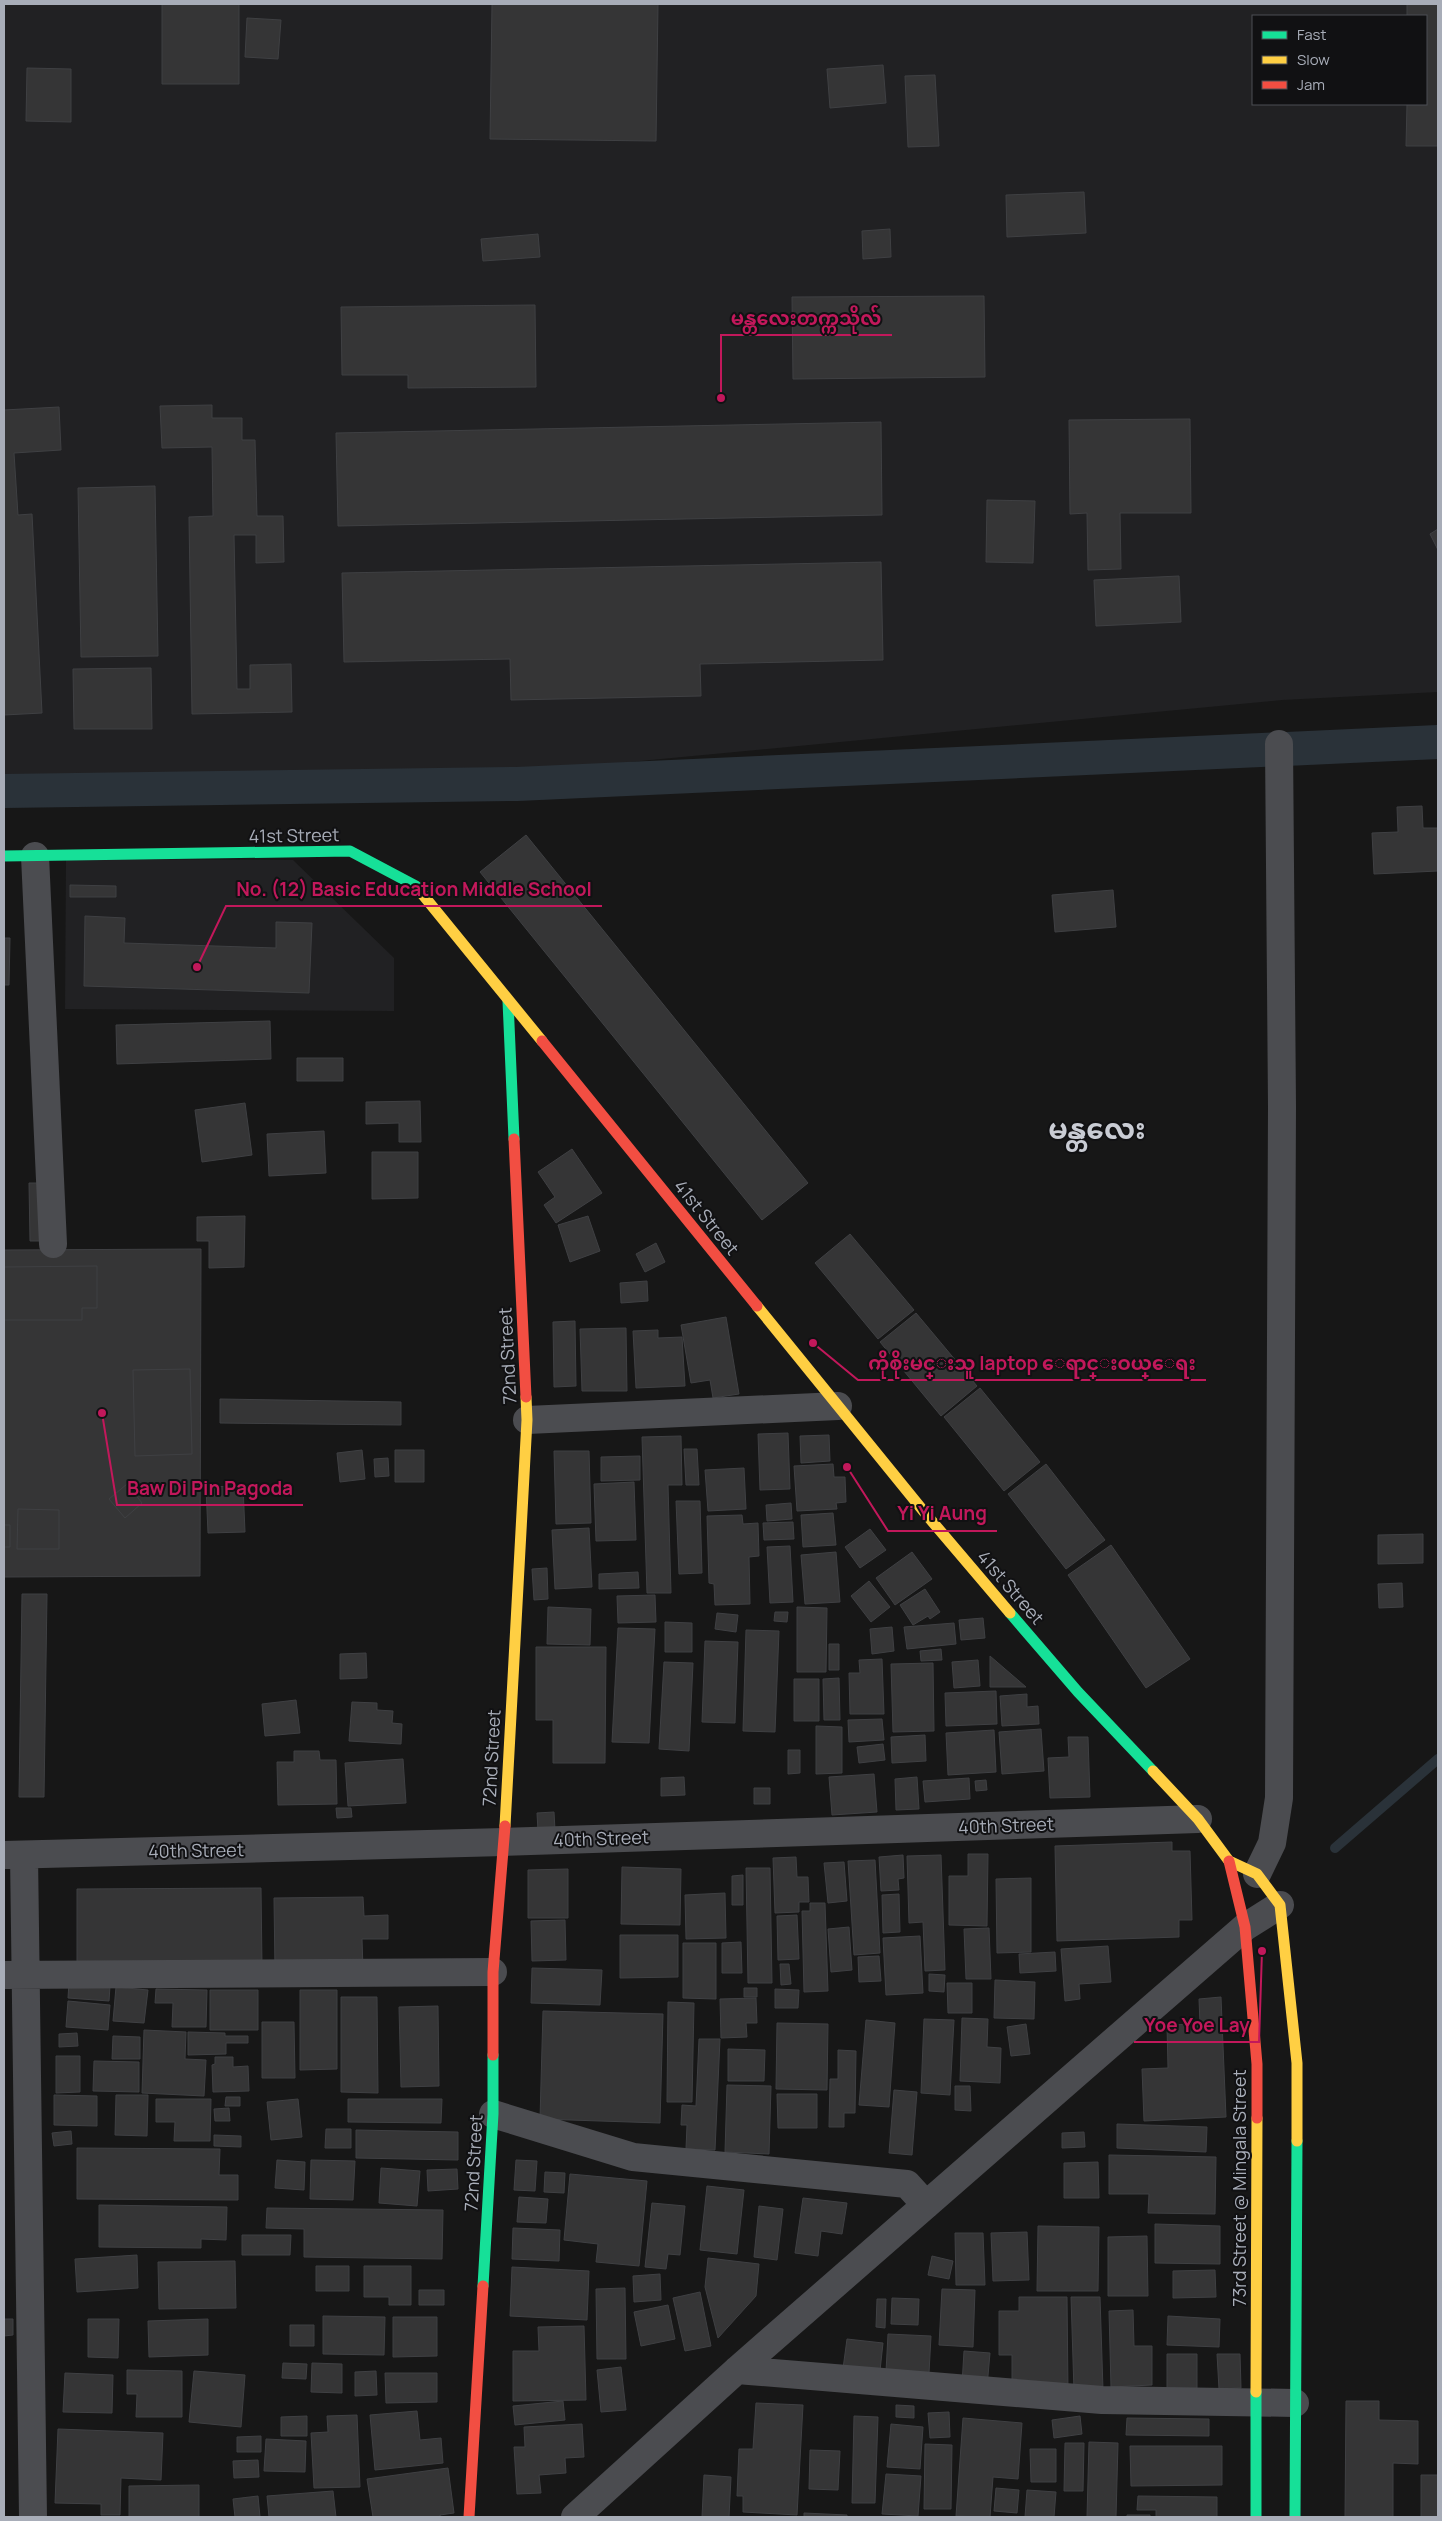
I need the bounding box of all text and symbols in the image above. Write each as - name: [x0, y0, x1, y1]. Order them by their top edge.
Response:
- legend: [1252, 15, 1427, 105]
- text: Fast: [1297, 24, 1326, 45]
- text: Slow: [1297, 49, 1330, 70]
- text: Jam: [1297, 74, 1325, 95]
- callout: မန္တလေးတက္ကသိုလ်: [721, 301, 892, 335]
- text: မန္တလေးတက္ကသိုလ်: [731, 305, 881, 334]
- street label: 41st Street: [248, 822, 340, 848]
- callout: No. (12) Basic Education Middle School: [226, 872, 602, 906]
- text: No. (12) Basic Education Middle School: [236, 876, 592, 902]
- district label: မန္တလေး: [1048, 1109, 1146, 1152]
- street label: 41st Street: [669, 1174, 745, 1260]
- street label: 72nd Street: [492, 1307, 522, 1405]
- callout: ကိုစိုးမင္းသူ laptop ေရာင္းဝယ္ေရး: [858, 1346, 1206, 1380]
- text: ကိုစိုးမင္းသူ laptop ေရာင္းဝယ္ေရး: [868, 1350, 1196, 1379]
- callout: Baw Di Pin Pagoda: [117, 1471, 303, 1505]
- text: Baw Di Pin Pagoda: [127, 1475, 293, 1501]
- callout: Yi Yi Aung: [888, 1497, 997, 1531]
- text: Yi Yi Aung: [897, 1500, 987, 1526]
- street label: 41st Street: [972, 1545, 1050, 1629]
- street label: 72nd Street: [476, 1709, 506, 1807]
- street label: 40th Street: [958, 1811, 1054, 1839]
- street label: 40th Street: [553, 1824, 649, 1852]
- street label: 40th Street: [148, 1837, 244, 1863]
- callout: Yoe Yoe Lay: [1134, 2008, 1259, 2042]
- text: Yoe Yoe Lay: [1144, 2012, 1250, 2038]
- street label: 73rd Street @ Mingala Street: [1227, 2069, 1251, 2307]
- street label: 72nd Street: [458, 2114, 488, 2212]

